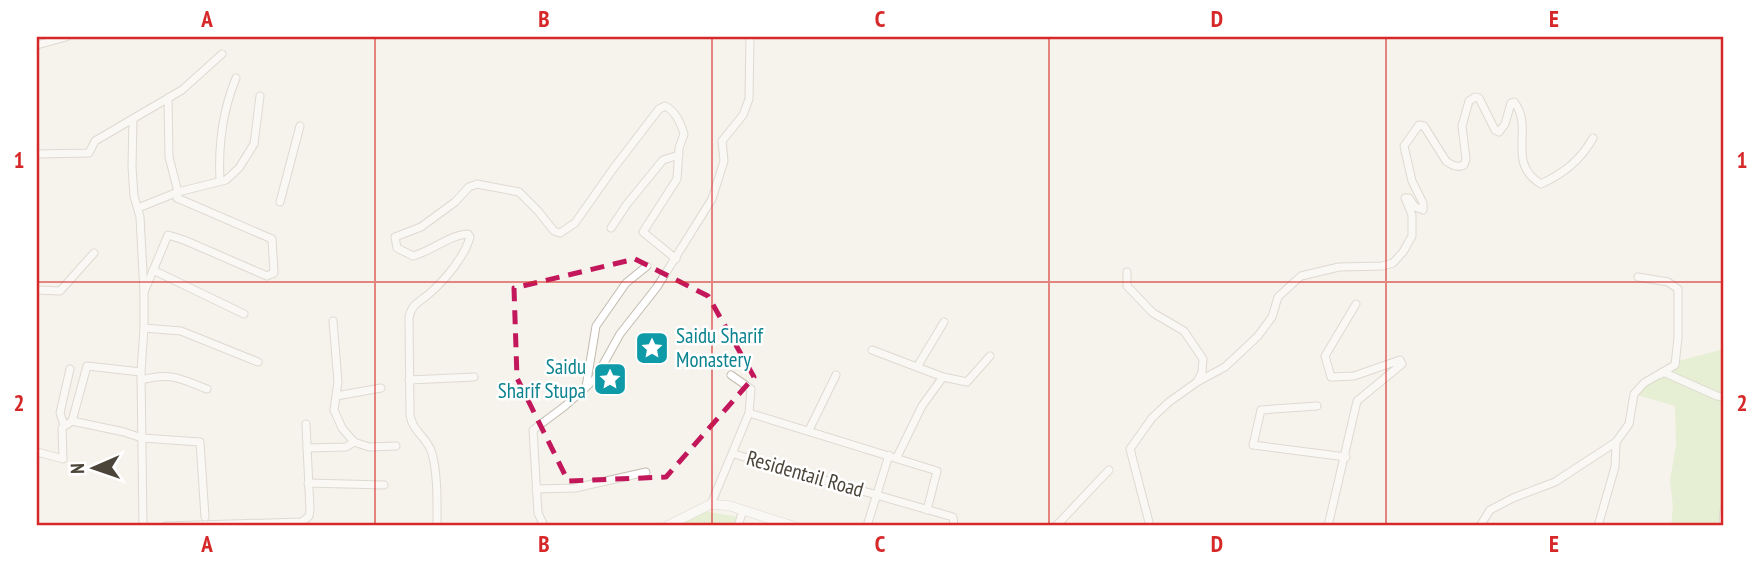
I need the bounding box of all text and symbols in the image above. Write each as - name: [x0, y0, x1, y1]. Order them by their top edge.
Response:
- text: A: [200, 4, 213, 33]
- text: B: [538, 4, 550, 33]
- text: C: [875, 4, 886, 33]
- text: D: [1211, 4, 1223, 33]
- text: E: [1549, 4, 1559, 33]
- text: 1: [14, 145, 25, 174]
- text: 1: [1737, 145, 1748, 174]
- place label: Saidu Sharif Monastery: [676, 322, 764, 373]
- place icon: Saidu Sharif Monastery: [633, 329, 671, 367]
- place label: Saidu Sharif Stupa: [498, 353, 586, 404]
- place icon: Saidu Sharif Stupa: [591, 360, 629, 398]
- text: 2: [14, 388, 25, 417]
- text: 2: [1737, 388, 1748, 417]
- north arrow: [60, 434, 130, 504]
- street label: Residentail Road: [744, 444, 867, 503]
- text: N: [65, 463, 89, 474]
- text: A: [200, 529, 213, 558]
- text: B: [538, 529, 550, 558]
- text: C: [875, 529, 886, 558]
- text: D: [1211, 529, 1223, 558]
- text: E: [1549, 529, 1559, 558]

